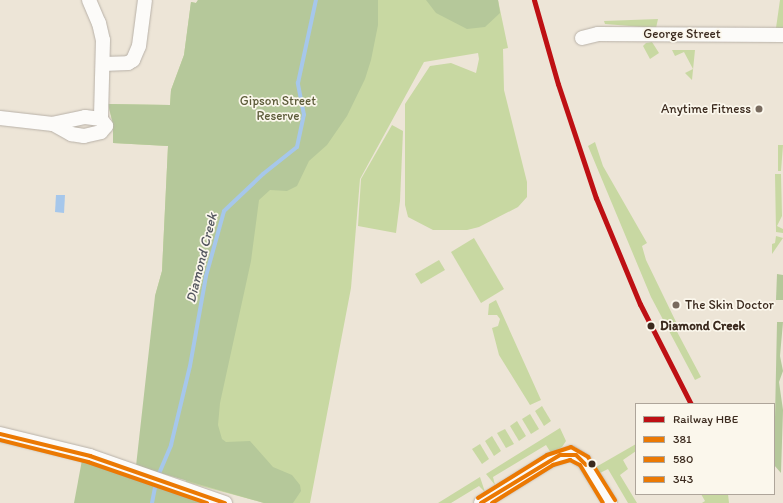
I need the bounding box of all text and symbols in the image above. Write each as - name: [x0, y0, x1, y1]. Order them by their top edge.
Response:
- street label: George Street: [643, 26, 721, 42]
- park label: Gipson Street Reserve: [240, 94, 316, 125]
- place label: Anytime Fitness: [661, 101, 751, 117]
- marker: Anytime Fitness: [754, 104, 764, 114]
- water label: Diamond Creek: [183, 211, 221, 305]
- place label: The Skin Doctor: [685, 297, 774, 313]
- marker: The Skin Doctor: [670, 299, 682, 311]
- place label: Diamond Creek: [660, 318, 745, 334]
- marker: Diamond Creek: [644, 319, 658, 333]
- legend: [635, 403, 775, 495]
- text: Railway HBE: [673, 412, 738, 426]
- text: 381: [673, 432, 692, 446]
- text: 580: [673, 452, 693, 466]
- unlabelled marker: [587, 459, 597, 469]
- text: 343: [673, 472, 693, 486]

